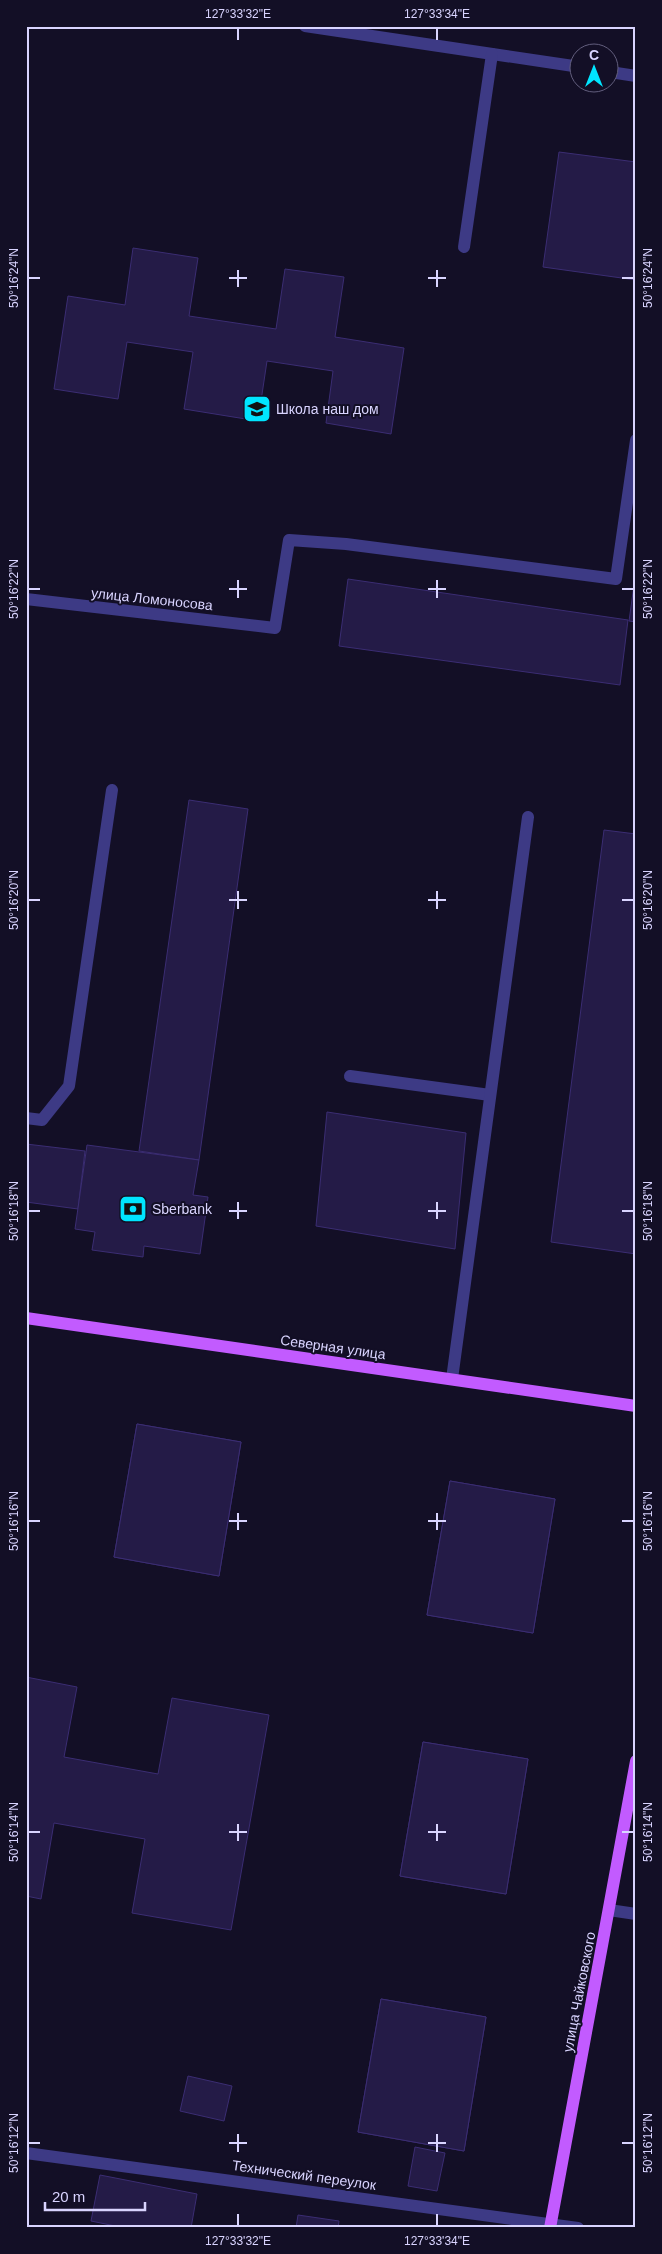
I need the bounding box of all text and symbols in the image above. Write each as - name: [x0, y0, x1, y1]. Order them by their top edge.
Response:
- text: 127°33'32"E: [205, 7, 271, 21]
- text: 127°33'34"E: [404, 7, 470, 21]
- north arrow: [570, 42, 620, 92]
- text: С: [589, 47, 599, 63]
- text: 50°16'24"N: [7, 248, 21, 308]
- text: 50°16'24"N: [641, 248, 655, 308]
- school or university icon: Школа наш дом: [242, 394, 272, 424]
- place label: Школа наш дом: [276, 401, 379, 417]
- text: 50°16'22"N: [7, 559, 21, 619]
- text: 50°16'22"N: [641, 559, 655, 619]
- street label: улица Ломоносова: [90, 585, 214, 613]
- text: 50°16'20"N: [7, 870, 21, 930]
- text: 50°16'20"N: [641, 870, 655, 930]
- text: 50°16'18"N: [7, 1181, 21, 1241]
- text: 50°16'18"N: [641, 1181, 655, 1241]
- bank icon: Sberbank: [118, 1194, 148, 1224]
- place label: Sberbank: [152, 1201, 213, 1217]
- street label: Северная улица: [279, 1332, 387, 1362]
- text: 50°16'16"N: [7, 1491, 21, 1551]
- text: 50°16'16"N: [641, 1491, 655, 1551]
- text: 50°16'14"N: [7, 1802, 21, 1862]
- text: 50°16'14"N: [641, 1802, 655, 1862]
- street label: улица Чайковского: [559, 1930, 599, 2054]
- text: 50°16'12"N: [7, 2113, 21, 2173]
- text: 50°16'12"N: [641, 2113, 655, 2173]
- street label: Технический переулок: [231, 2157, 378, 2193]
- scale bar: [45, 2179, 145, 2211]
- text: 20 m: [52, 2188, 85, 2205]
- text: 127°33'32"E: [205, 2234, 271, 2248]
- text: 127°33'34"E: [404, 2234, 470, 2248]

